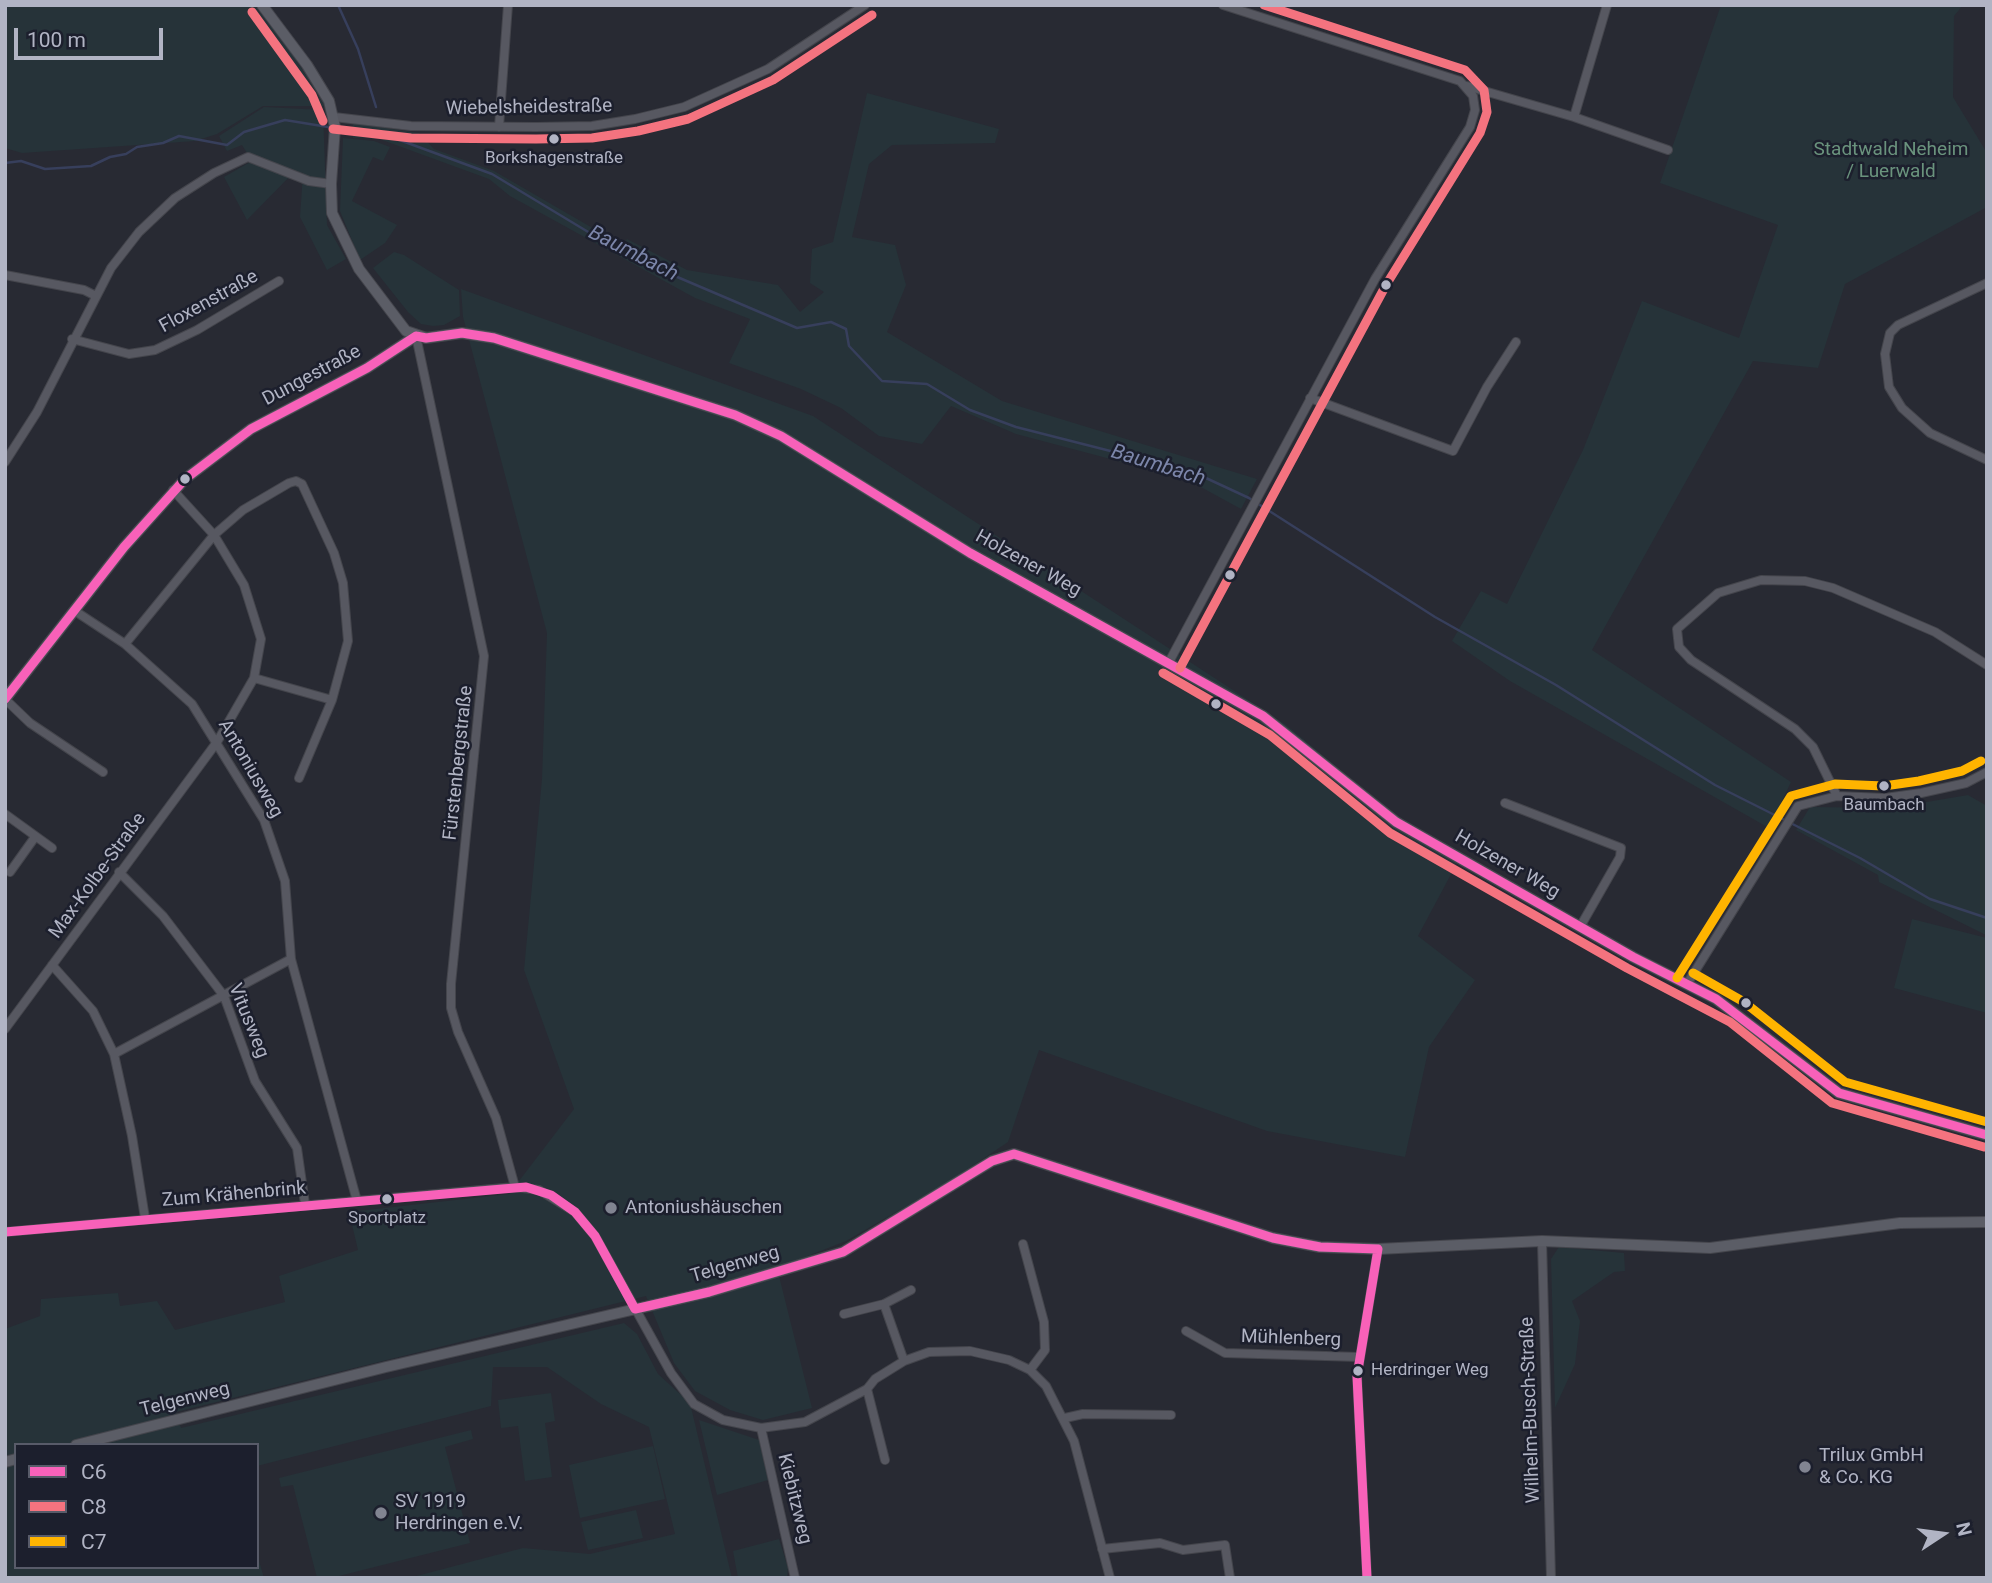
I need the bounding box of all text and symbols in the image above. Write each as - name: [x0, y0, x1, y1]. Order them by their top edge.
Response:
- scale bar: [18, 14, 166, 58]
- text: 100 m: [27, 28, 86, 52]
- street label: Wiebelsheidestraße: [446, 95, 612, 121]
- marker: Borkshagenstraße: [547, 132, 561, 146]
- park label: Stadtwald Neheim / Luerwald: [1814, 139, 1968, 183]
- place label: Borkshagenstraße: [485, 149, 623, 169]
- water label: Baumbach: [584, 221, 682, 287]
- street label: Floxenstraße: [156, 266, 262, 338]
- unlabelled marker: [1379, 278, 1393, 292]
- street label: Dungestraße: [259, 341, 365, 411]
- water label: Baumbach: [1108, 440, 1208, 492]
- unlabelled marker: [178, 472, 192, 486]
- street label: Holzener Weg: [971, 526, 1085, 602]
- unlabelled marker: [1223, 568, 1237, 582]
- street label: Fürstenbergstraße: [440, 685, 478, 841]
- unlabelled marker: [1209, 697, 1223, 711]
- street label: Antoniusweg: [213, 716, 287, 822]
- marker: Baumbach: [1877, 779, 1891, 793]
- place label: Baumbach: [1843, 796, 1925, 816]
- street label: Max-Kolbe-Straße: [45, 809, 151, 943]
- street label: Holzener Weg: [1450, 826, 1564, 904]
- street label: Vitusweg: [223, 980, 273, 1062]
- unlabelled marker: [1739, 996, 1753, 1010]
- street label: Zum Krähenbrink: [161, 1177, 307, 1213]
- marker: Sportplatz: [380, 1192, 394, 1206]
- place label: Antoniushäuschen: [625, 1197, 782, 1219]
- marker: Antoniushäuschen: [603, 1200, 619, 1216]
- place label: Sportplatz: [348, 1209, 426, 1229]
- street label: Telgenweg: [688, 1241, 782, 1289]
- street label: Wilhelm-Busch-Straße: [1516, 1317, 1546, 1503]
- street label: Mühlenberg: [1240, 1326, 1342, 1352]
- place label: Herdringer Weg: [1371, 1361, 1489, 1381]
- marker: Herdringer Weg: [1351, 1364, 1365, 1378]
- street label: Telgenweg: [138, 1378, 232, 1422]
- legend: [14, 1443, 259, 1569]
- place label: Trilux GmbH & Co. KG: [1819, 1445, 1924, 1489]
- street label: Kiebitzweg: [772, 1451, 816, 1547]
- marker: Trilux GmbH & Co. KG: [1797, 1459, 1813, 1475]
- text: C6: [81, 1460, 106, 1484]
- place label: SV 1919 Herdringen e.V.: [395, 1491, 523, 1535]
- text: C8: [81, 1495, 106, 1519]
- north arrow: [1908, 1499, 1978, 1569]
- marker: SV 1919 Herdringen e.V.: [373, 1505, 389, 1521]
- text: N: [1951, 1520, 1977, 1538]
- text: C7: [81, 1530, 106, 1554]

